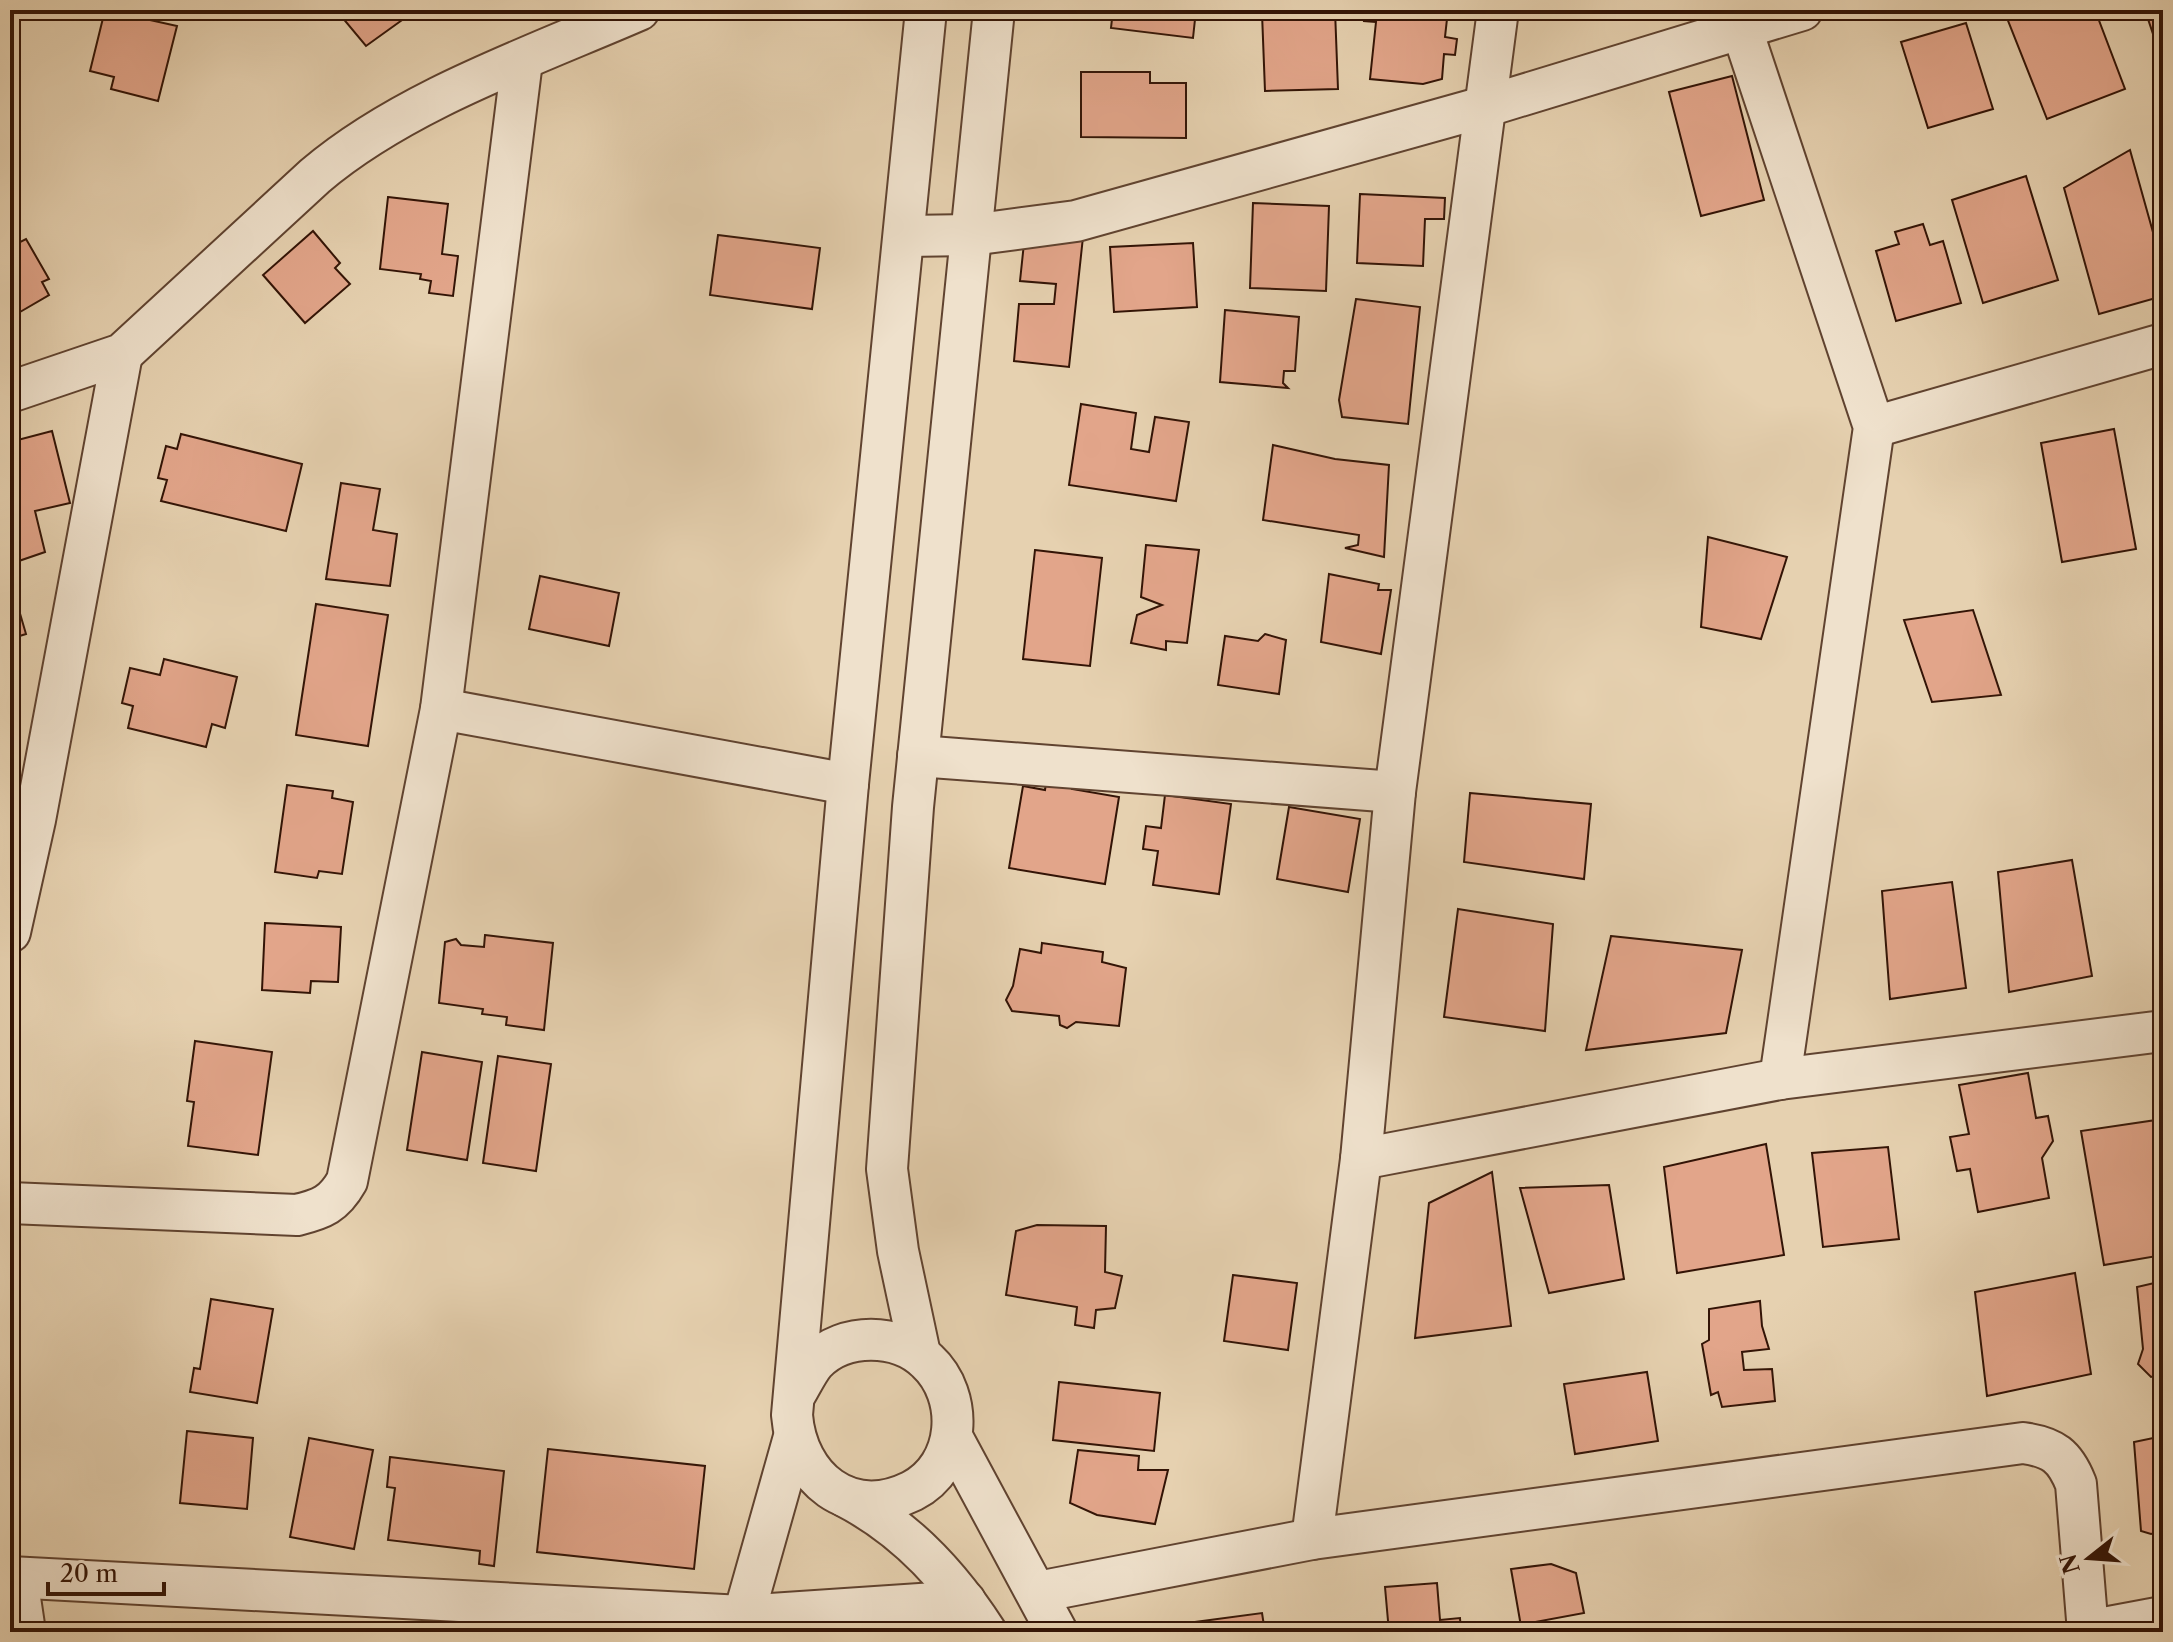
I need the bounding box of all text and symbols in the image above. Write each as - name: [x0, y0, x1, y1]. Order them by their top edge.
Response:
- north arrow: [2049, 1518, 2129, 1598]
- scale bar: [48, 1546, 164, 1596]
- text: N: [2055, 1551, 2086, 1577]
- text: 20 m: [60, 1559, 118, 1588]

